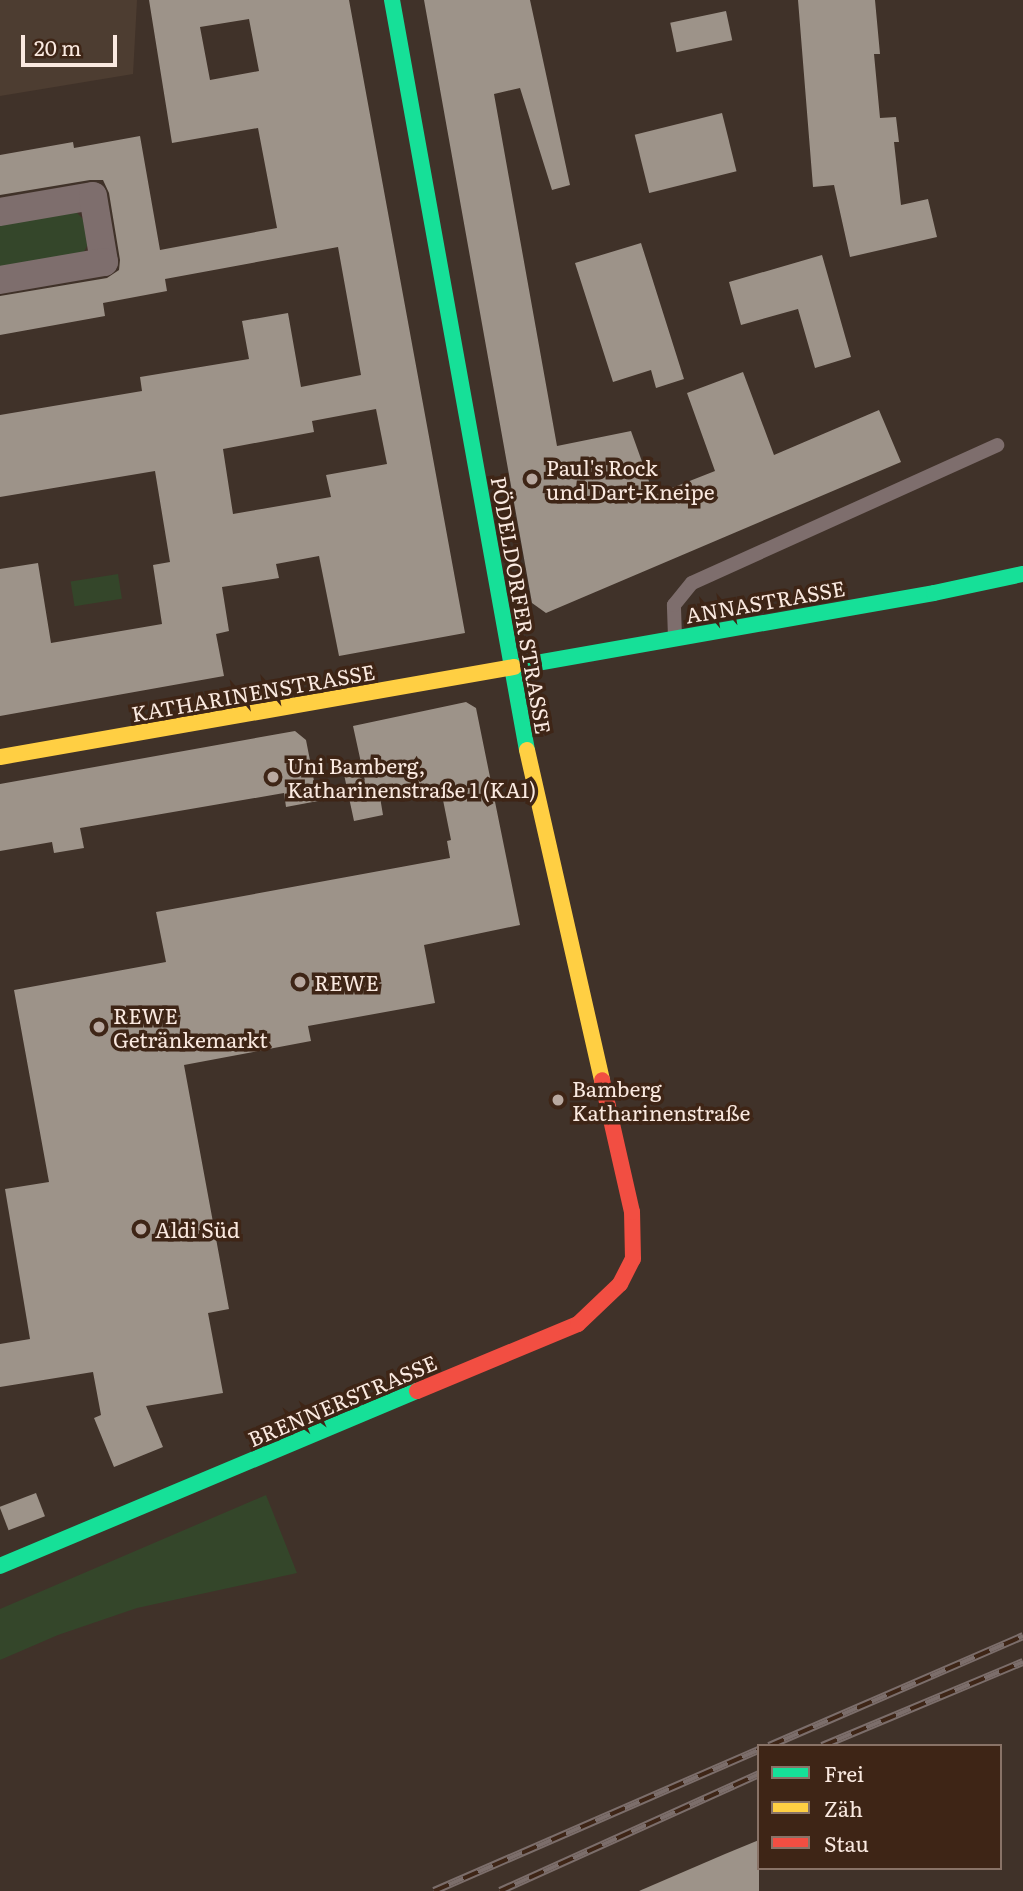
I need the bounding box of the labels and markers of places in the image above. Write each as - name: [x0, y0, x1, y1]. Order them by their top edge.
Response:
- place label: Paul's Rock und Dart-Kneipe: [546, 454, 715, 504]
- marker: Paul's Rock und Dart-Kneipe: [524, 471, 540, 487]
- place label: Uni Bamberg, Katharinenstraße 1 (KA1): [287, 752, 536, 802]
- marker: Uni Bamberg, Katharinenstraße 1 (KA1): [265, 769, 281, 785]
- place label: REWE: [314, 969, 379, 995]
- marker: REWE: [292, 974, 308, 990]
- place label: REWE Getränkemarkt: [113, 1002, 268, 1052]
- marker: REWE Getränkemarkt: [91, 1019, 107, 1035]
- place label: Bamberg Katharinenstraße: [572, 1075, 750, 1125]
- marker: Bamberg Katharinenstraße: [550, 1092, 566, 1108]
- place label: Aldi Süd: [155, 1216, 240, 1242]
- marker: Aldi Süd: [133, 1221, 149, 1237]

